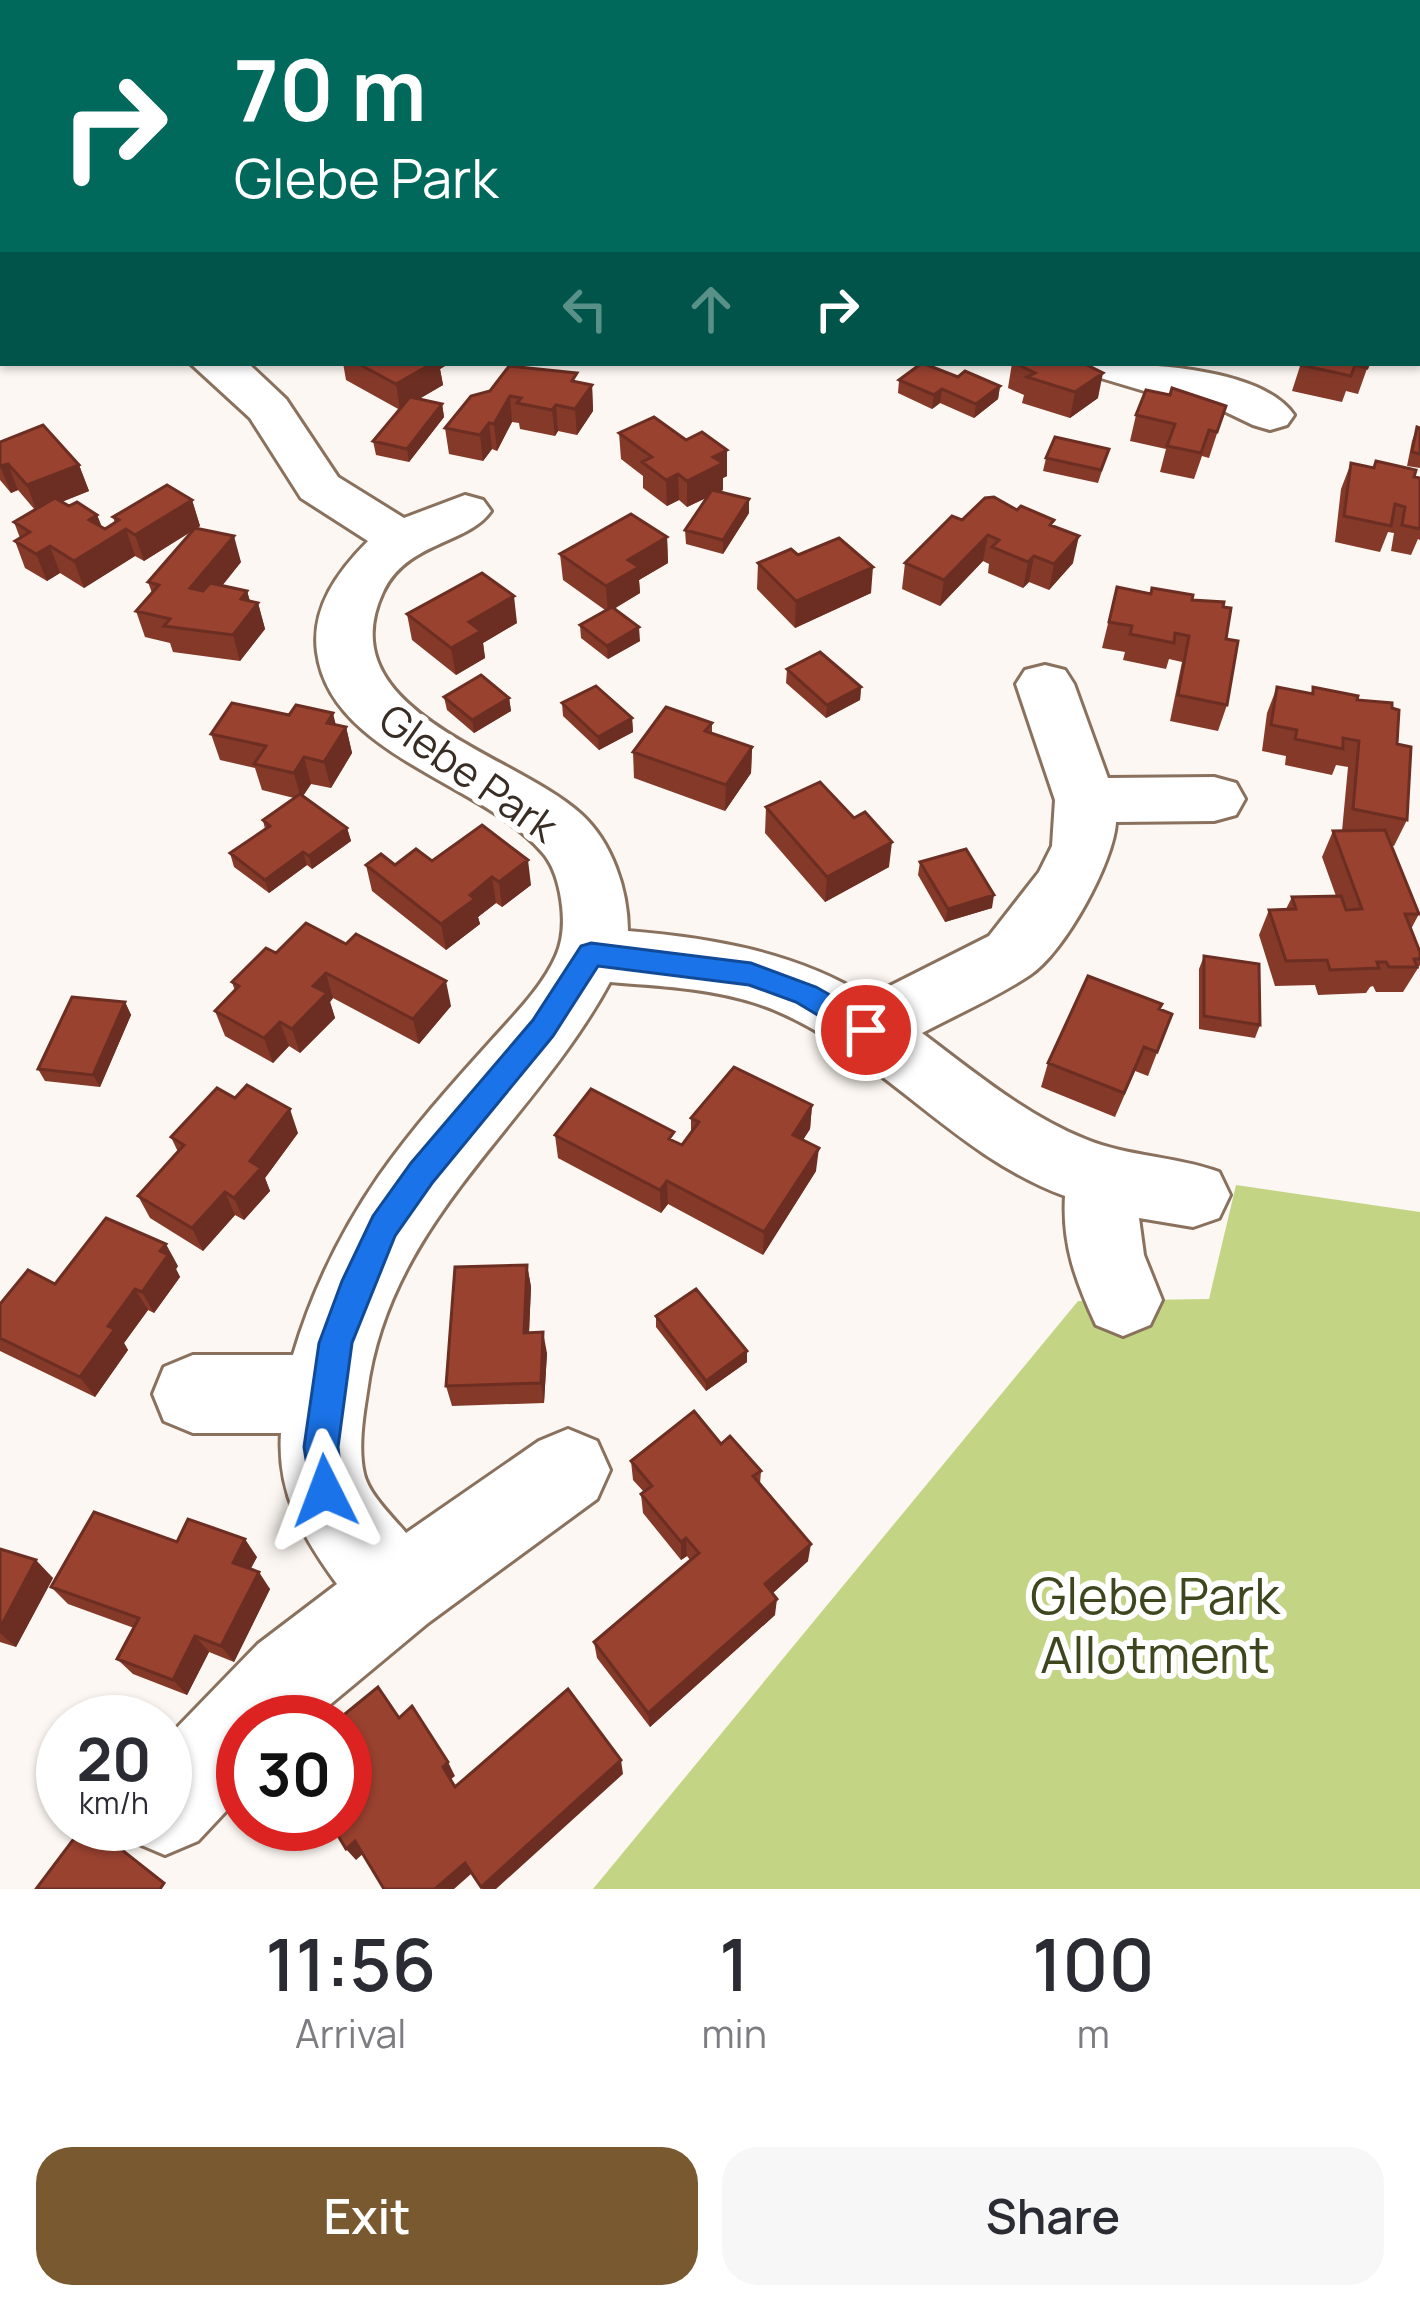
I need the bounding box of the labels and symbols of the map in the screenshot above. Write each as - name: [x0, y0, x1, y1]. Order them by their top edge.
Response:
- street label: Glebe Park: [368, 689, 571, 855]
- pin: [815, 979, 917, 1081]
- position arrow: [262, 1428, 388, 1554]
- park label: Glebe Park Allotment: [1030, 1560, 1281, 1688]
- speed limit sign: 30: [216, 1695, 372, 1851]

